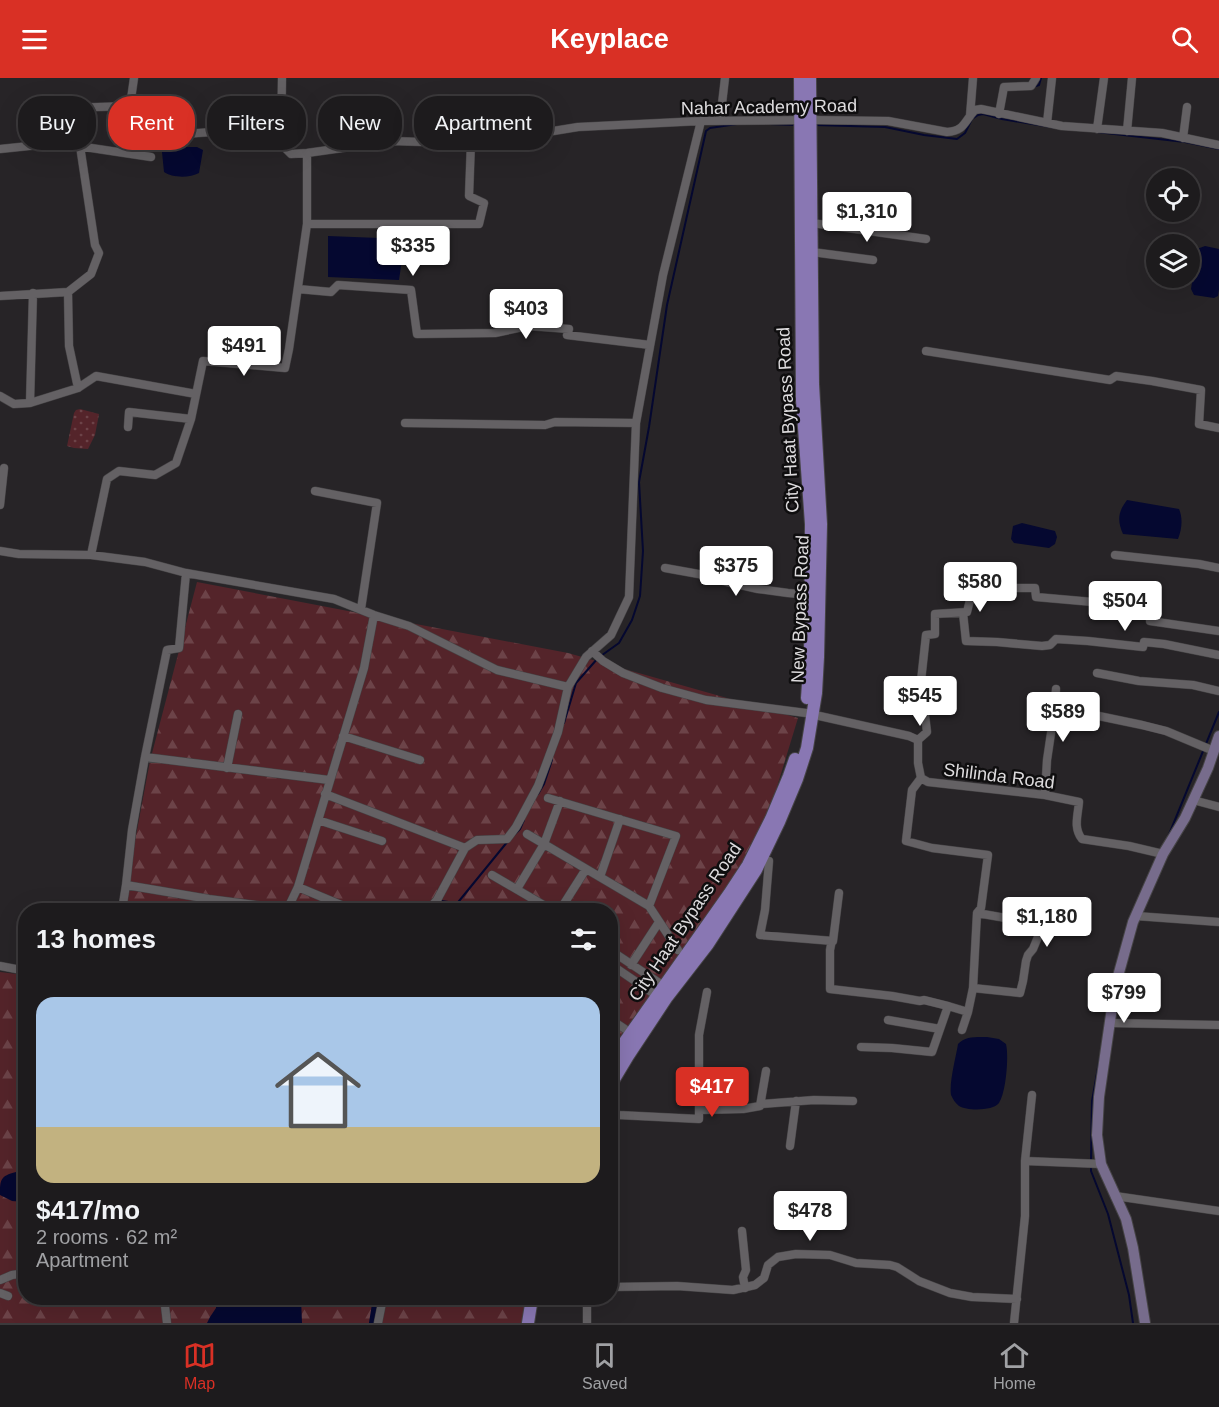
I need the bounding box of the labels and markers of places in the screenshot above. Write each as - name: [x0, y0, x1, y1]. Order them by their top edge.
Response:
- pin: $1,310: [818, 192, 916, 243]
- pin: $335: [377, 226, 449, 277]
- pin: $403: [490, 289, 562, 340]
- pin: $491: [208, 326, 280, 377]
- pin: $375: [700, 546, 772, 597]
- pin: $580: [944, 562, 1016, 613]
- pin: $504: [1089, 581, 1161, 632]
- pin: $545: [884, 676, 956, 727]
- pin: $589: [1027, 692, 1099, 743]
- pin: $1,180: [998, 897, 1096, 948]
- pin: $799: [1088, 973, 1160, 1024]
- pin: $417: [676, 1067, 748, 1118]
- pin: $478: [774, 1191, 846, 1242]

